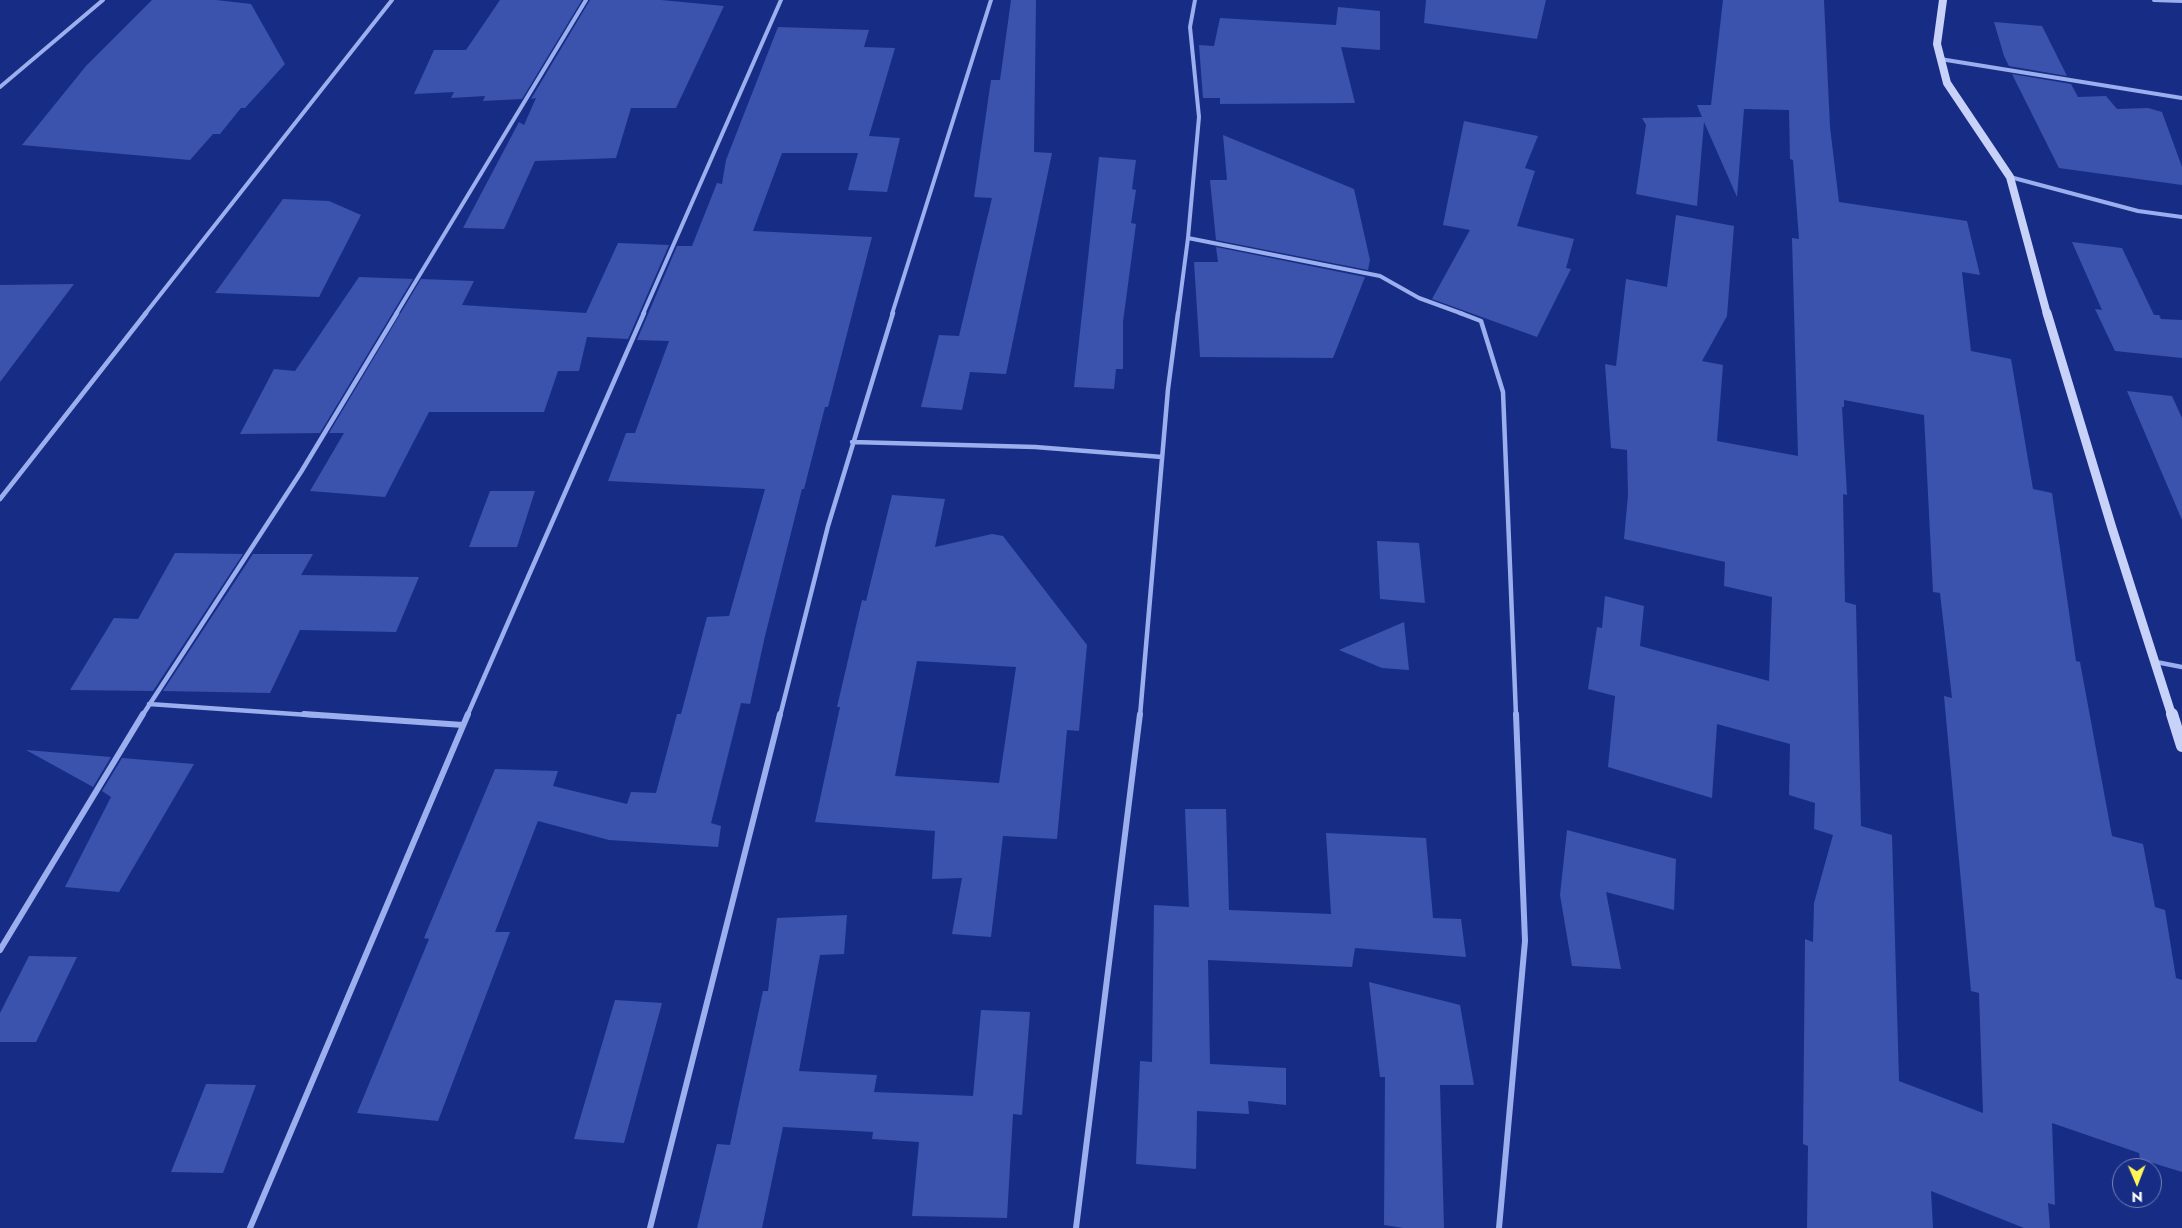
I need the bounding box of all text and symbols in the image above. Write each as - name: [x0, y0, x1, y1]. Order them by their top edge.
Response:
- north arrow: [2112, 1158, 2162, 1208]
- text: N: [2132, 1187, 2143, 1207]

